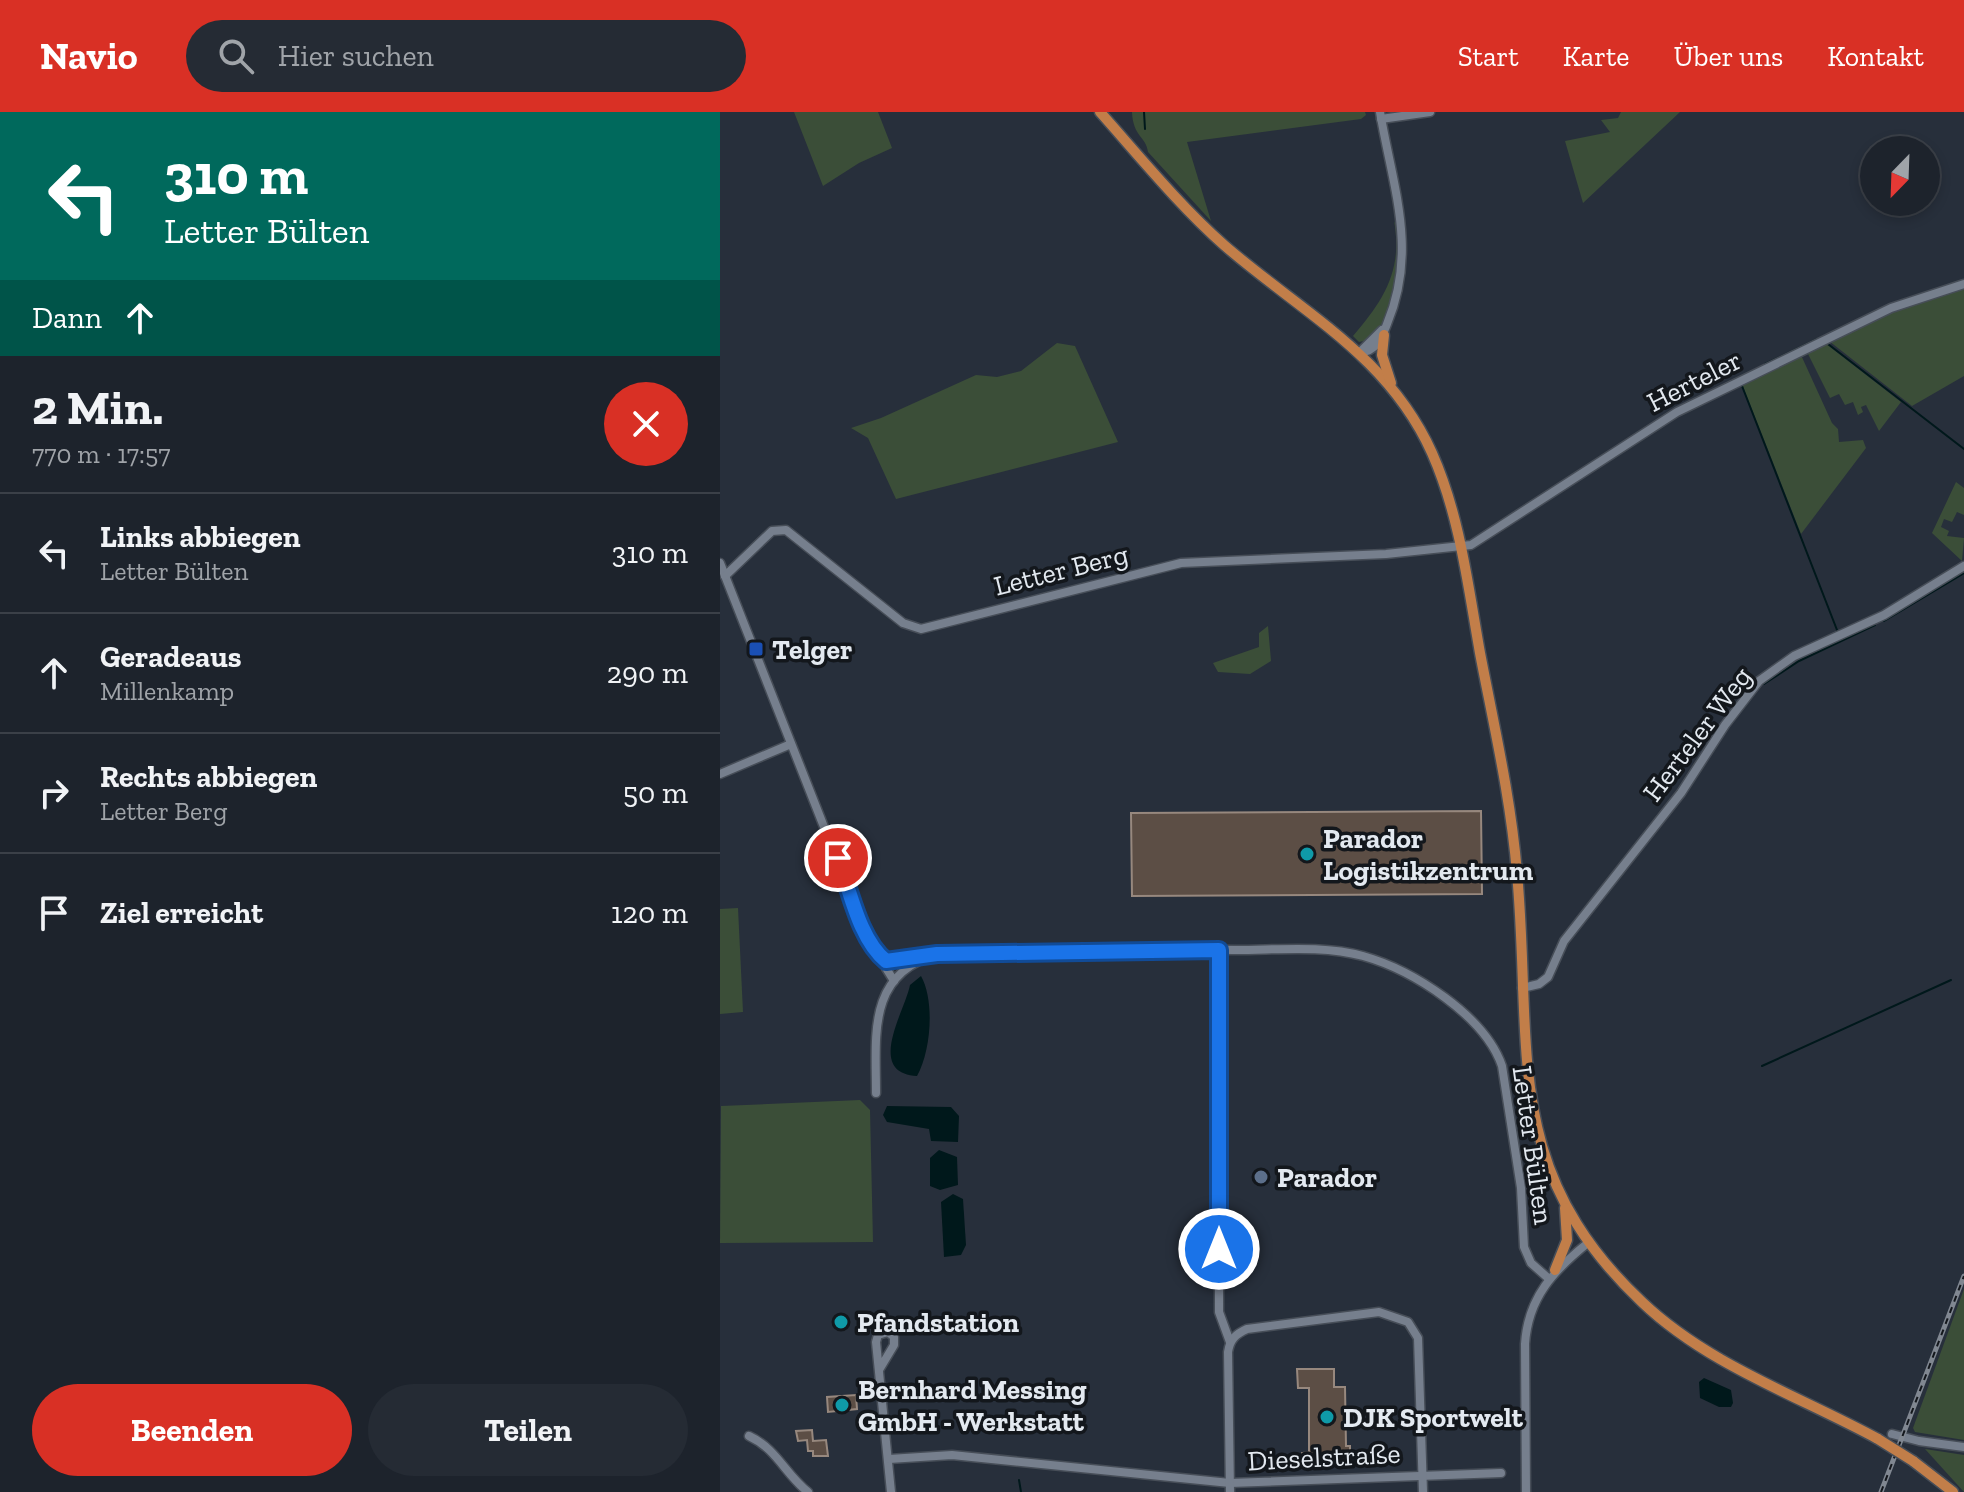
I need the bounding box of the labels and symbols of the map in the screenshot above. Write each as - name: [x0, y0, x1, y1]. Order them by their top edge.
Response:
- north arrow: [1860, 136, 1940, 216]
- street label: Herteler: [1641, 343, 1747, 419]
- street label: Letter Berg: [990, 537, 1132, 603]
- place label: Telger: [772, 633, 852, 666]
- marker: Telger: [747, 640, 765, 658]
- street label: Herteler Weg: [1636, 660, 1758, 808]
- place label: Parador Logistikzentrum: [1323, 822, 1534, 887]
- pin: [804, 824, 872, 892]
- marker: Parador Logistikzentrum: [1298, 845, 1316, 863]
- street label: Letter Bülten: [1506, 1064, 1560, 1226]
- place label: Parador: [1277, 1161, 1377, 1194]
- marker: Parador: [1252, 1168, 1270, 1186]
- position arrow: [1177, 1207, 1261, 1291]
- place label: Pfandstation: [857, 1306, 1019, 1339]
- marker: Pfandstation: [832, 1313, 850, 1331]
- place label: Bernhard Messing GmbH - Werkstatt: [858, 1373, 1087, 1438]
- marker: Bernhard Messing GmbH - Werkstatt: [833, 1396, 851, 1414]
- place label: DJK Sportwelt: [1343, 1401, 1524, 1434]
- marker: DJK Sportwelt: [1318, 1408, 1336, 1426]
- street label: Dieselstraße: [1247, 1437, 1401, 1477]

